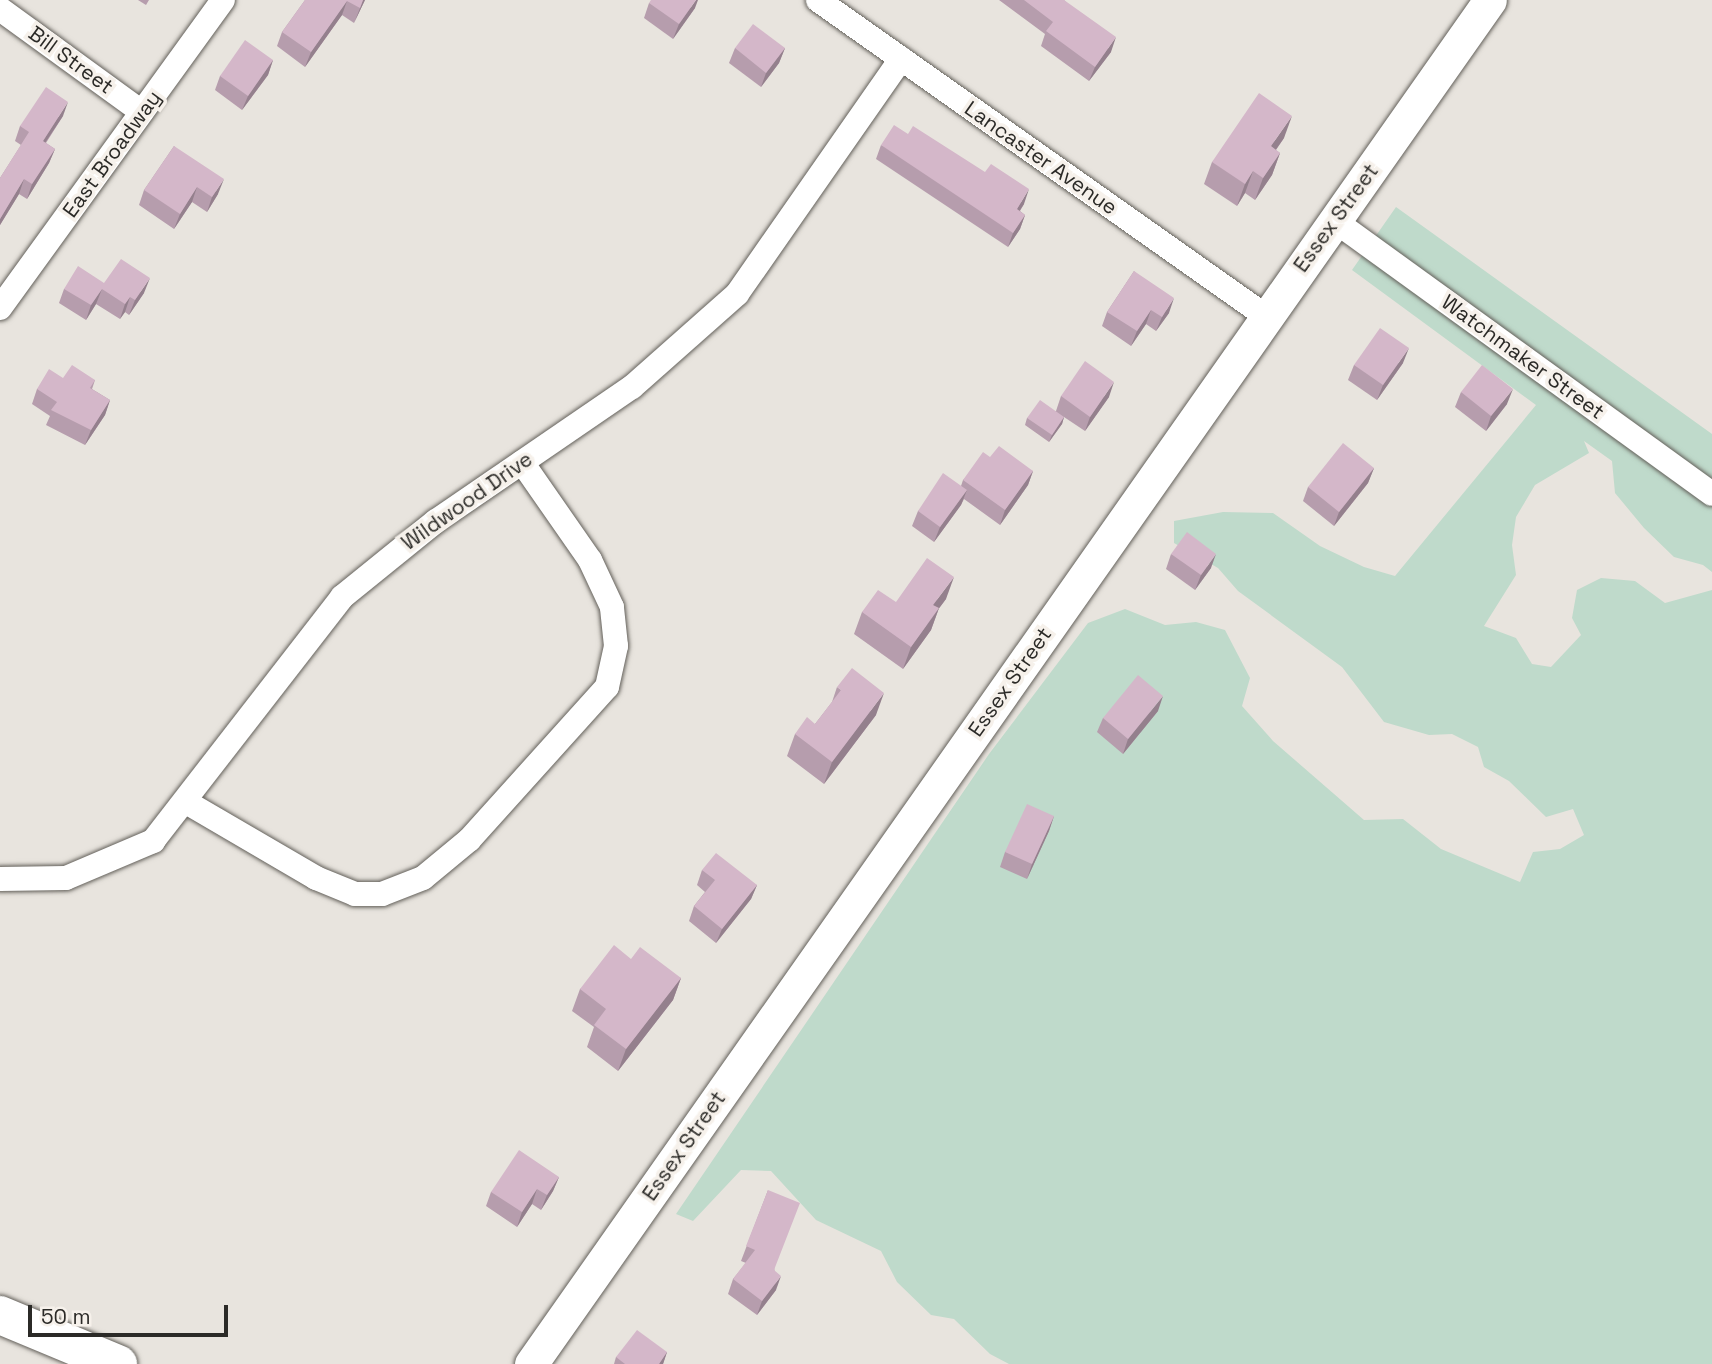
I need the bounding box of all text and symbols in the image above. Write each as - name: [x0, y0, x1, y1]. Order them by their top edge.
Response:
- street label: Bill Street: [24, 21, 118, 99]
- street label: East Broadway: [58, 86, 166, 222]
- street label: Lancaster Avenue: [960, 96, 1122, 220]
- street label: Essex Street: [1288, 159, 1384, 277]
- street label: Watchmaker Street: [1437, 289, 1609, 425]
- street label: Wildwood Drive: [397, 447, 537, 555]
- street label: Essex Street: [963, 622, 1057, 742]
- street label: Essex Street: [637, 1086, 731, 1206]
- scale bar: [32, 1290, 231, 1334]
- text: 50 m: [41, 1303, 91, 1330]

